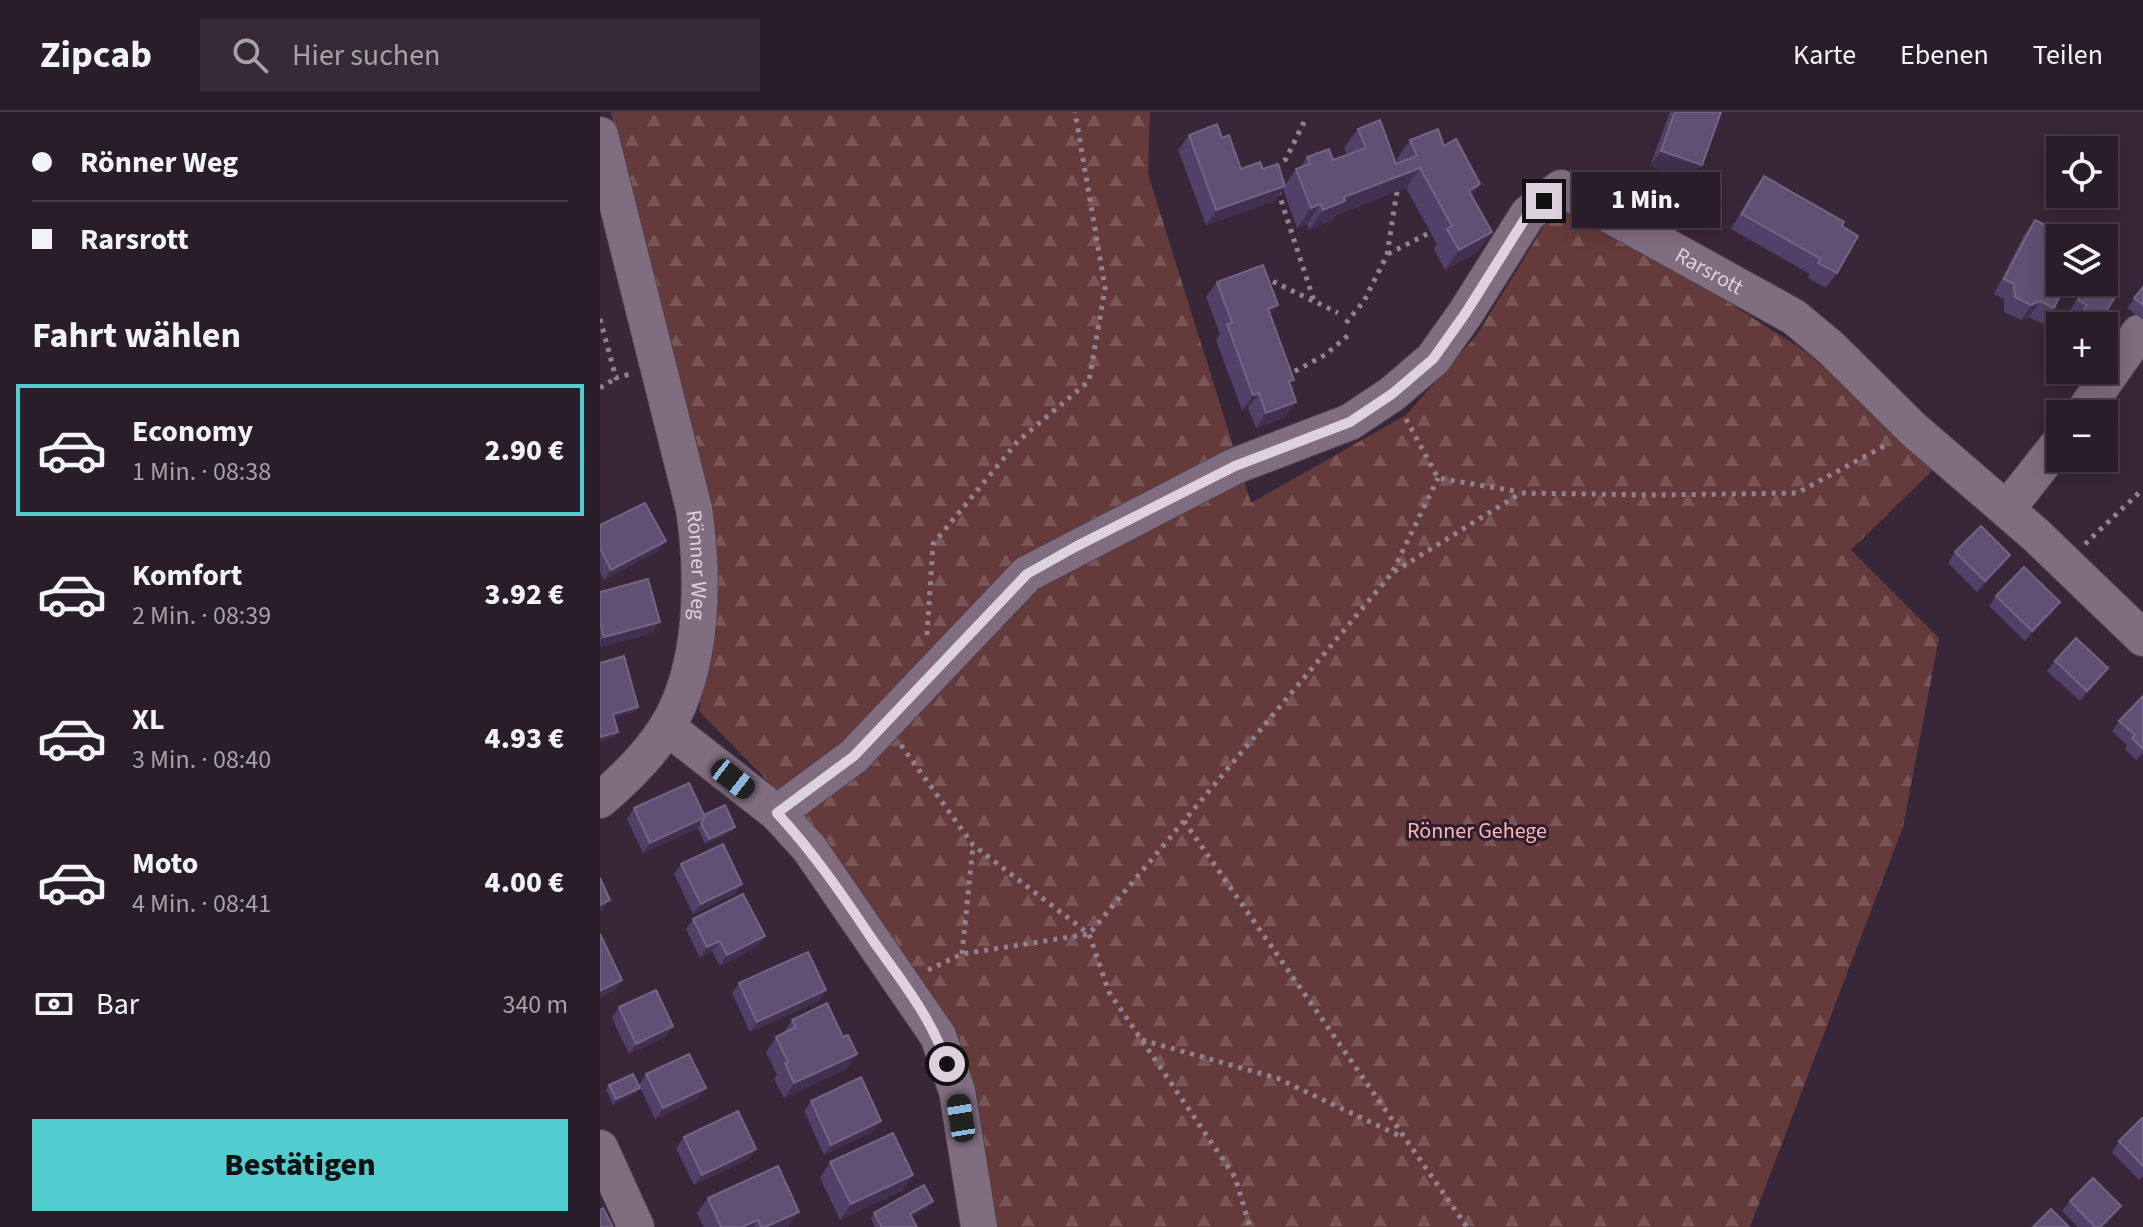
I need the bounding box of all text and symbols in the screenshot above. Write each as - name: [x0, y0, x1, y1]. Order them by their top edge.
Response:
- search box: [200, 19, 760, 91]
- text: Zipcab: [40, 28, 152, 82]
- icon: search: [228, 33, 272, 77]
- text: Hier suchen: [292, 34, 440, 77]
- text: Karte: [1793, 35, 1856, 75]
- text: Ebenen: [1900, 35, 1989, 75]
- text: Teilen: [2033, 35, 2103, 75]
- map controls: [2046, 136, 2118, 472]
- button: locate: [2046, 136, 2118, 208]
- text: Rönner Weg: [80, 141, 238, 184]
- callout: 1 Min.: [1572, 173, 1720, 229]
- text: 1 Min.: [1611, 181, 1681, 218]
- route end: [1526, 183, 1562, 219]
- text: Rarsrott: [80, 218, 189, 261]
- button: layers: [2046, 224, 2118, 296]
- street label: Rarsrott: [1669, 239, 1750, 303]
- text: Fahrt wählen: [32, 310, 241, 361]
- button: +: [2046, 312, 2118, 384]
- button: −: [2046, 400, 2118, 472]
- text: Economy: [132, 410, 253, 453]
- icon: car: [36, 414, 108, 486]
- text: 2.90 €: [485, 429, 564, 472]
- text: 1 Min. · 08:38: [132, 453, 271, 490]
- street label: Rönner Weg: [677, 508, 715, 621]
- text: Komfort: [132, 554, 242, 597]
- icon: car: [36, 558, 108, 630]
- text: 3.92 €: [485, 573, 564, 616]
- text: 2 Min. · 08:39: [132, 597, 271, 634]
- text: XL: [132, 698, 165, 741]
- icon: car: [36, 702, 108, 774]
- text: 4.93 €: [485, 717, 564, 760]
- text: 3 Min. · 08:40: [132, 741, 271, 778]
- car: [707, 755, 759, 803]
- park label: Rönner Gehege: [1407, 815, 1547, 847]
- text: Moto: [132, 842, 198, 885]
- icon: car: [36, 846, 108, 918]
- text: 4.00 €: [485, 861, 564, 904]
- text: 4 Min. · 08:41: [132, 885, 271, 922]
- icon: cash: [32, 982, 76, 1026]
- text: Bar: [96, 983, 139, 1026]
- text: 340 m: [502, 986, 568, 1023]
- route start: [929, 1046, 965, 1082]
- car: [945, 1092, 977, 1144]
- button: Bestätigen: [32, 1119, 568, 1211]

